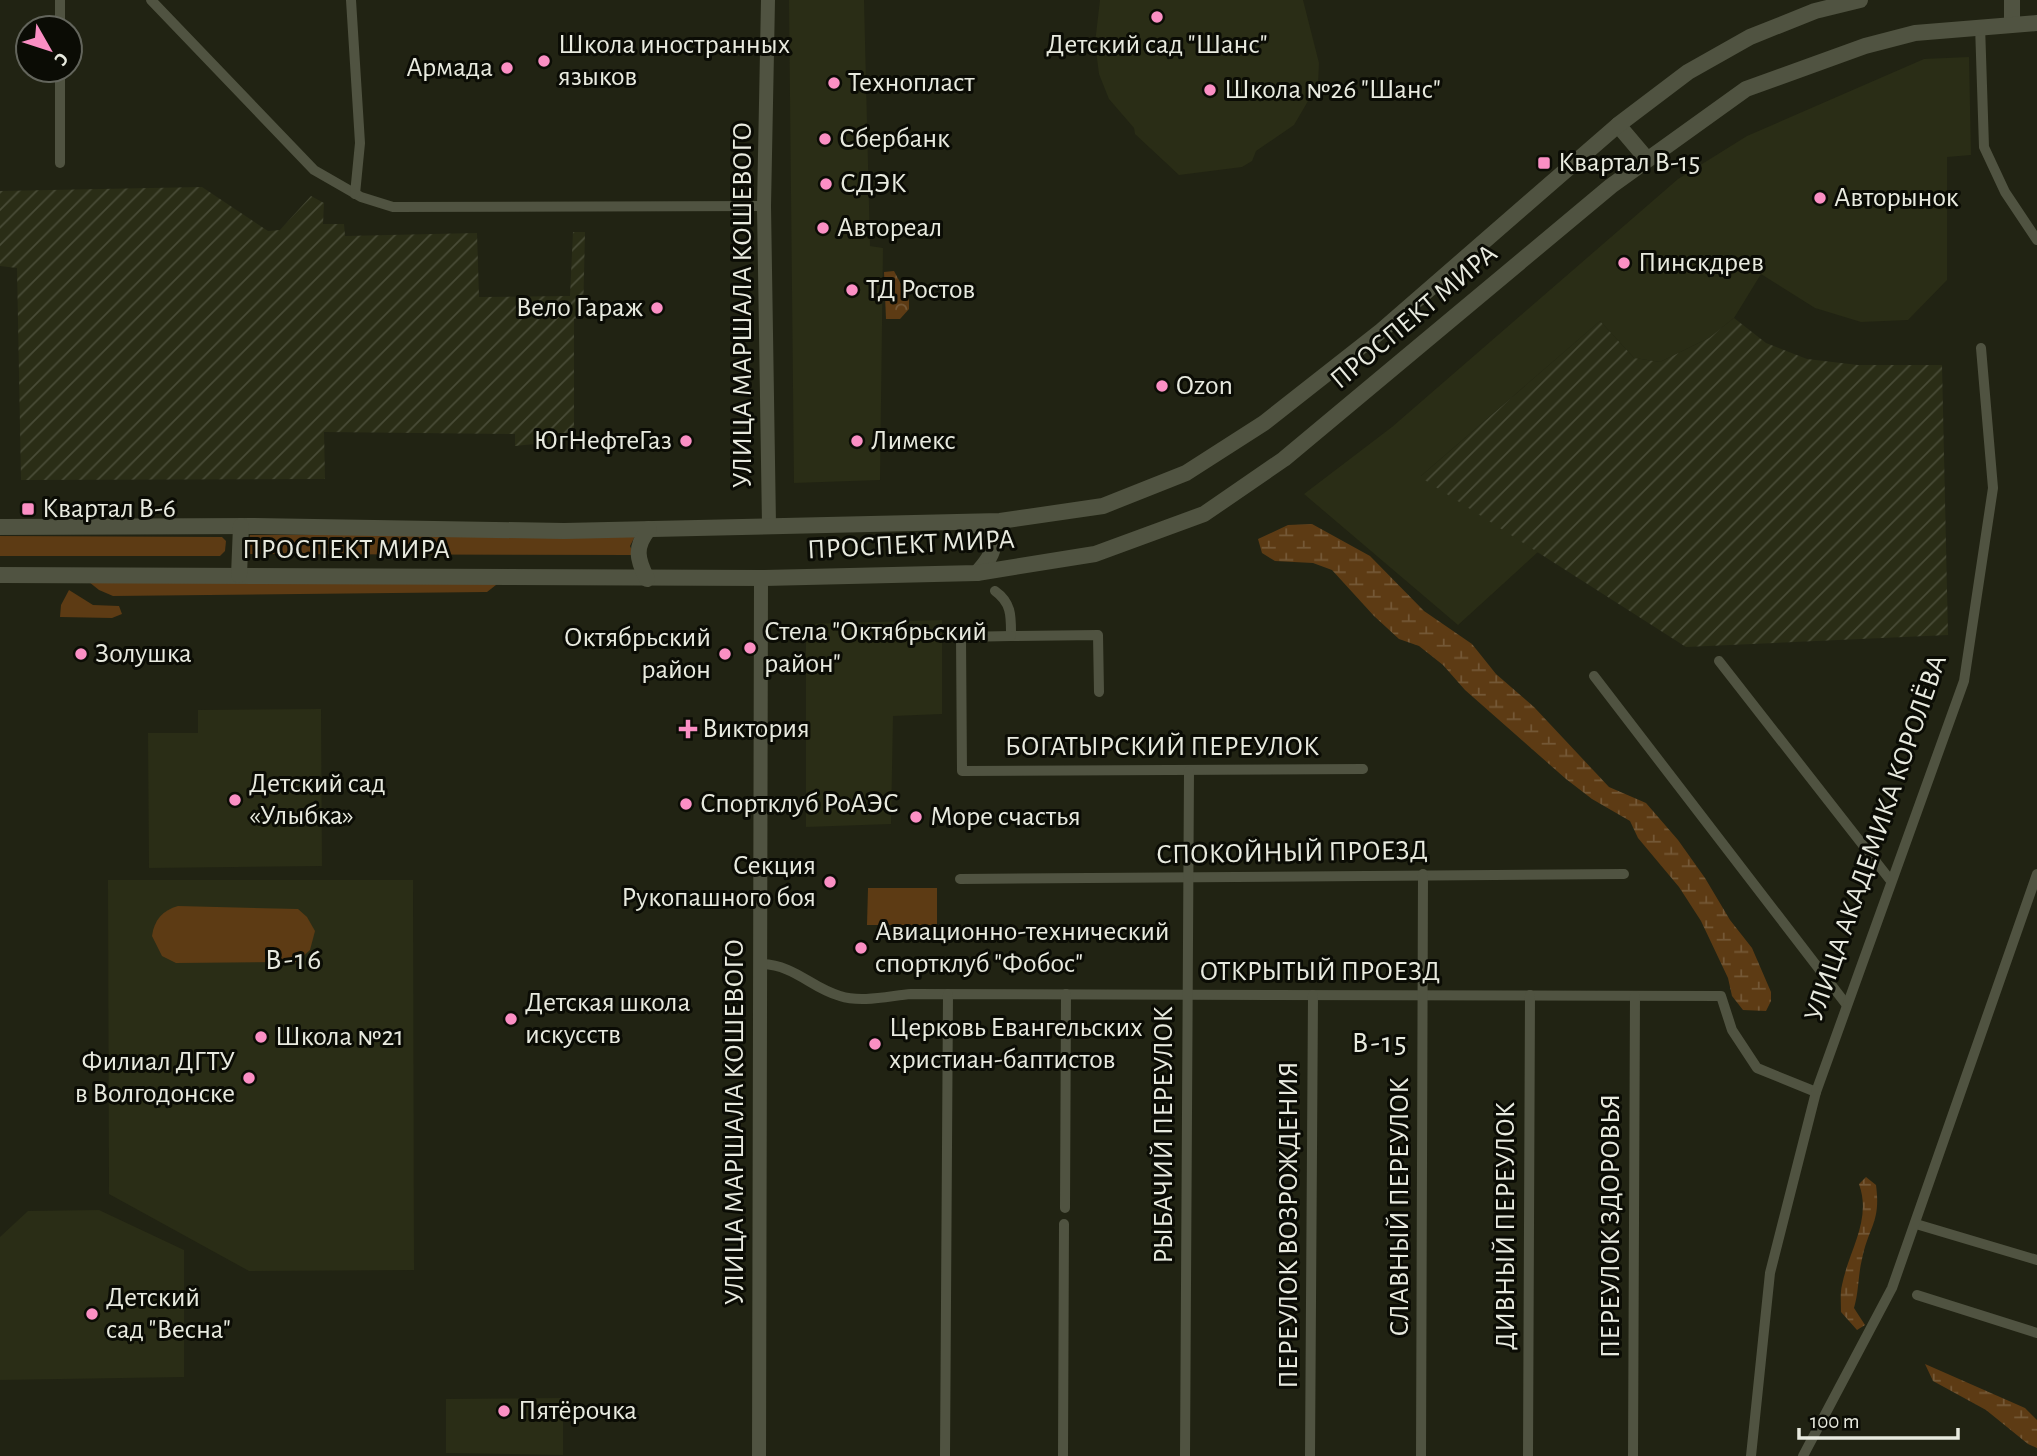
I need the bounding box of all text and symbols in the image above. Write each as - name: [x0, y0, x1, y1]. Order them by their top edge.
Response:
- marker: Детский сад "Шанс": [1149, 9, 1165, 25]
- north arrow: [14, 14, 84, 84]
- place label: Школа иностранных языков: [558, 31, 790, 91]
- place label: Детский сад "Шанс": [1046, 31, 1268, 59]
- text: С: [50, 49, 72, 69]
- marker: Школа иностранных языков: [536, 53, 552, 69]
- place label: Армада: [406, 54, 493, 82]
- marker: Армада: [499, 60, 515, 76]
- place label: Технопласт: [848, 69, 976, 97]
- marker: Технопласт: [826, 75, 842, 91]
- place label: Школа №26 "Шанс": [1224, 76, 1441, 104]
- marker: Школа №26 "Шанс": [1202, 82, 1218, 98]
- street label: УЛИЦА МАРШАЛА КОШЕВОГО: [729, 122, 757, 488]
- place label: Сбербанк: [839, 125, 950, 153]
- marker: Сбербанк: [817, 131, 833, 147]
- place label: Квартал В-15: [1558, 149, 1700, 177]
- marker: Квартал В-15: [1536, 155, 1552, 171]
- place label: СДЭК: [840, 170, 907, 198]
- marker: СДЭК: [818, 176, 834, 192]
- place label: Авторынок: [1834, 184, 1959, 212]
- marker: Авторынок: [1812, 190, 1828, 206]
- place label: Автореал: [837, 214, 942, 242]
- marker: Автореал: [815, 220, 831, 236]
- street label: ПРОСПЕКТ МИРА: [1325, 239, 1503, 395]
- place label: Пинскдрев: [1638, 249, 1764, 277]
- marker: Пинскдрев: [1616, 255, 1632, 271]
- place label: ТД Ростов: [866, 276, 975, 304]
- marker: ТД Ростов: [844, 282, 860, 298]
- place label: Вело Гараж: [516, 294, 643, 322]
- marker: Вело Гараж: [649, 300, 665, 316]
- place label: Ozon: [1176, 372, 1233, 400]
- marker: Ozon: [1154, 378, 1170, 394]
- place label: ЮгНефтеГаз: [534, 427, 672, 455]
- place label: Лимекс: [871, 427, 956, 455]
- marker: ЮгНефтеГаз: [678, 433, 694, 449]
- marker: Лимекс: [849, 433, 865, 449]
- place label: Квартал В-6: [42, 495, 176, 523]
- marker: Квартал В-6: [20, 501, 36, 517]
- street label: ПРОСПЕКТ МИРА: [806, 526, 1016, 564]
- street label: ПРОСПЕКТ МИРА: [242, 536, 450, 564]
- place label: Стела "Октябрьский район": [764, 618, 987, 678]
- place label: Октябрьский район: [564, 624, 711, 684]
- place label: Золушка: [95, 640, 192, 668]
- marker: Стела "Октябрьский район": [742, 640, 758, 656]
- marker: Золушка: [73, 646, 89, 662]
- marker: Октябрьский район: [717, 646, 733, 662]
- street label: УЛИЦА АКАДЕМИКА КОРОЛЁВА: [1798, 650, 1952, 1025]
- place label: Виктория: [702, 715, 810, 743]
- marker: Виктория: [680, 721, 696, 737]
- street label: БОГАТЫРСКИЙ ПЕРЕУЛОК: [1005, 732, 1319, 761]
- place label: Детский сад «Улыбка»: [249, 770, 386, 830]
- place label: Спортклуб РоАЭС: [700, 790, 899, 818]
- marker: Детский сад «Улыбка»: [227, 792, 243, 808]
- marker: Спортклуб РоАЭС: [678, 796, 694, 812]
- place label: Море счастья: [930, 803, 1081, 831]
- marker: Море счастья: [908, 809, 924, 825]
- street label: СПОКОЙНЫЙ ПРОЕЗД: [1156, 836, 1428, 869]
- place label: Секция Рукопашного боя: [621, 852, 816, 912]
- marker: Секция Рукопашного боя: [822, 874, 838, 890]
- place label: Авиационно-технический спортклуб "Фобос": [875, 918, 1170, 978]
- street label: УЛИЦА МАРШАЛА КОШЕВОГО: [721, 939, 749, 1305]
- marker: Авиационно-технический спортклуб "Фобос": [853, 940, 869, 956]
- district label: В-16: [265, 945, 323, 975]
- street label: ОТКРЫТЫЙ ПРОЕЗД: [1200, 957, 1440, 986]
- place label: Детская школа искусств: [525, 989, 691, 1049]
- street label: РЫБАЧИЙ ПЕРЕУЛОК: [1149, 1006, 1178, 1264]
- marker: Детская школа искусств: [503, 1011, 519, 1027]
- place label: Церковь Евангельских христиан-баптистов: [889, 1014, 1143, 1074]
- place label: Школа №21: [275, 1023, 404, 1051]
- district label: В-15: [1351, 1028, 1409, 1058]
- marker: Школа №21: [253, 1029, 269, 1045]
- marker: Церковь Евангельских христиан-баптистов: [867, 1036, 883, 1052]
- place label: Филиал ДГТУ в Волгодонске: [75, 1048, 235, 1108]
- street label: ПЕРЕУЛОК ВОЗРОЖДЕНИЯ: [1275, 1061, 1303, 1389]
- marker: Филиал ДГТУ в Волгодонске: [241, 1070, 257, 1086]
- street label: СЛАВНЫЙ ПЕРЕУЛОК: [1385, 1078, 1414, 1336]
- street label: ПЕРЕУЛОК ЗДОРОВЬЯ: [1597, 1094, 1625, 1358]
- street label: ДИВНЫЙ ПЕРЕУЛОК: [1491, 1102, 1520, 1350]
- place label: Детский сад "Весна": [106, 1284, 231, 1344]
- marker: Детский сад "Весна": [84, 1306, 100, 1322]
- scale bar: [1799, 1396, 1958, 1440]
- place label: Пятёрочка: [518, 1397, 637, 1425]
- marker: Пятёрочка: [496, 1403, 512, 1419]
- text: 100 m: [1810, 1411, 1860, 1432]

